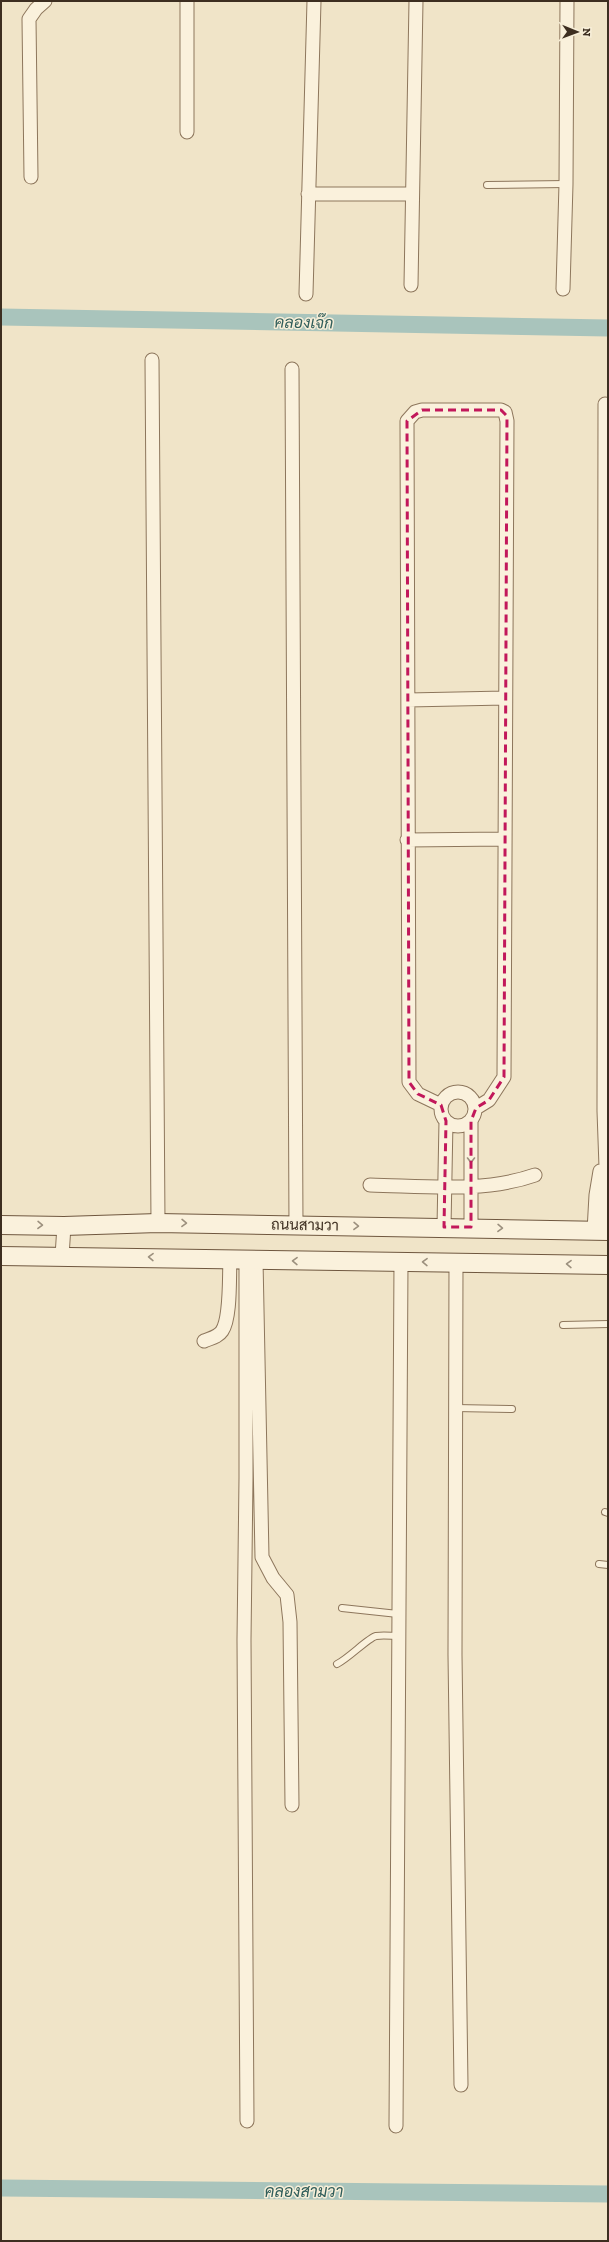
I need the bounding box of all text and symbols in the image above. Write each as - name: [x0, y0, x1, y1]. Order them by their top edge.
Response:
- north arrow: [557, 12, 597, 52]
- text: N: [580, 28, 593, 37]
- water label: คลองเจ๊ก: [275, 310, 334, 333]
- one-way arrow: [467, 1157, 475, 1163]
- street label: ถนนสามวา: [271, 1215, 339, 1235]
- one-way arrow: [181, 1219, 187, 1227]
- one-way arrow: [37, 1221, 43, 1229]
- one-way arrow: [353, 1221, 359, 1230]
- one-way arrow: [497, 1224, 503, 1232]
- one-way arrow: [148, 1253, 154, 1261]
- one-way arrow: [292, 1256, 298, 1265]
- one-way arrow: [422, 1258, 428, 1266]
- one-way arrow: [566, 1260, 572, 1268]
- water label: คลองสามวา: [265, 2182, 343, 2201]

